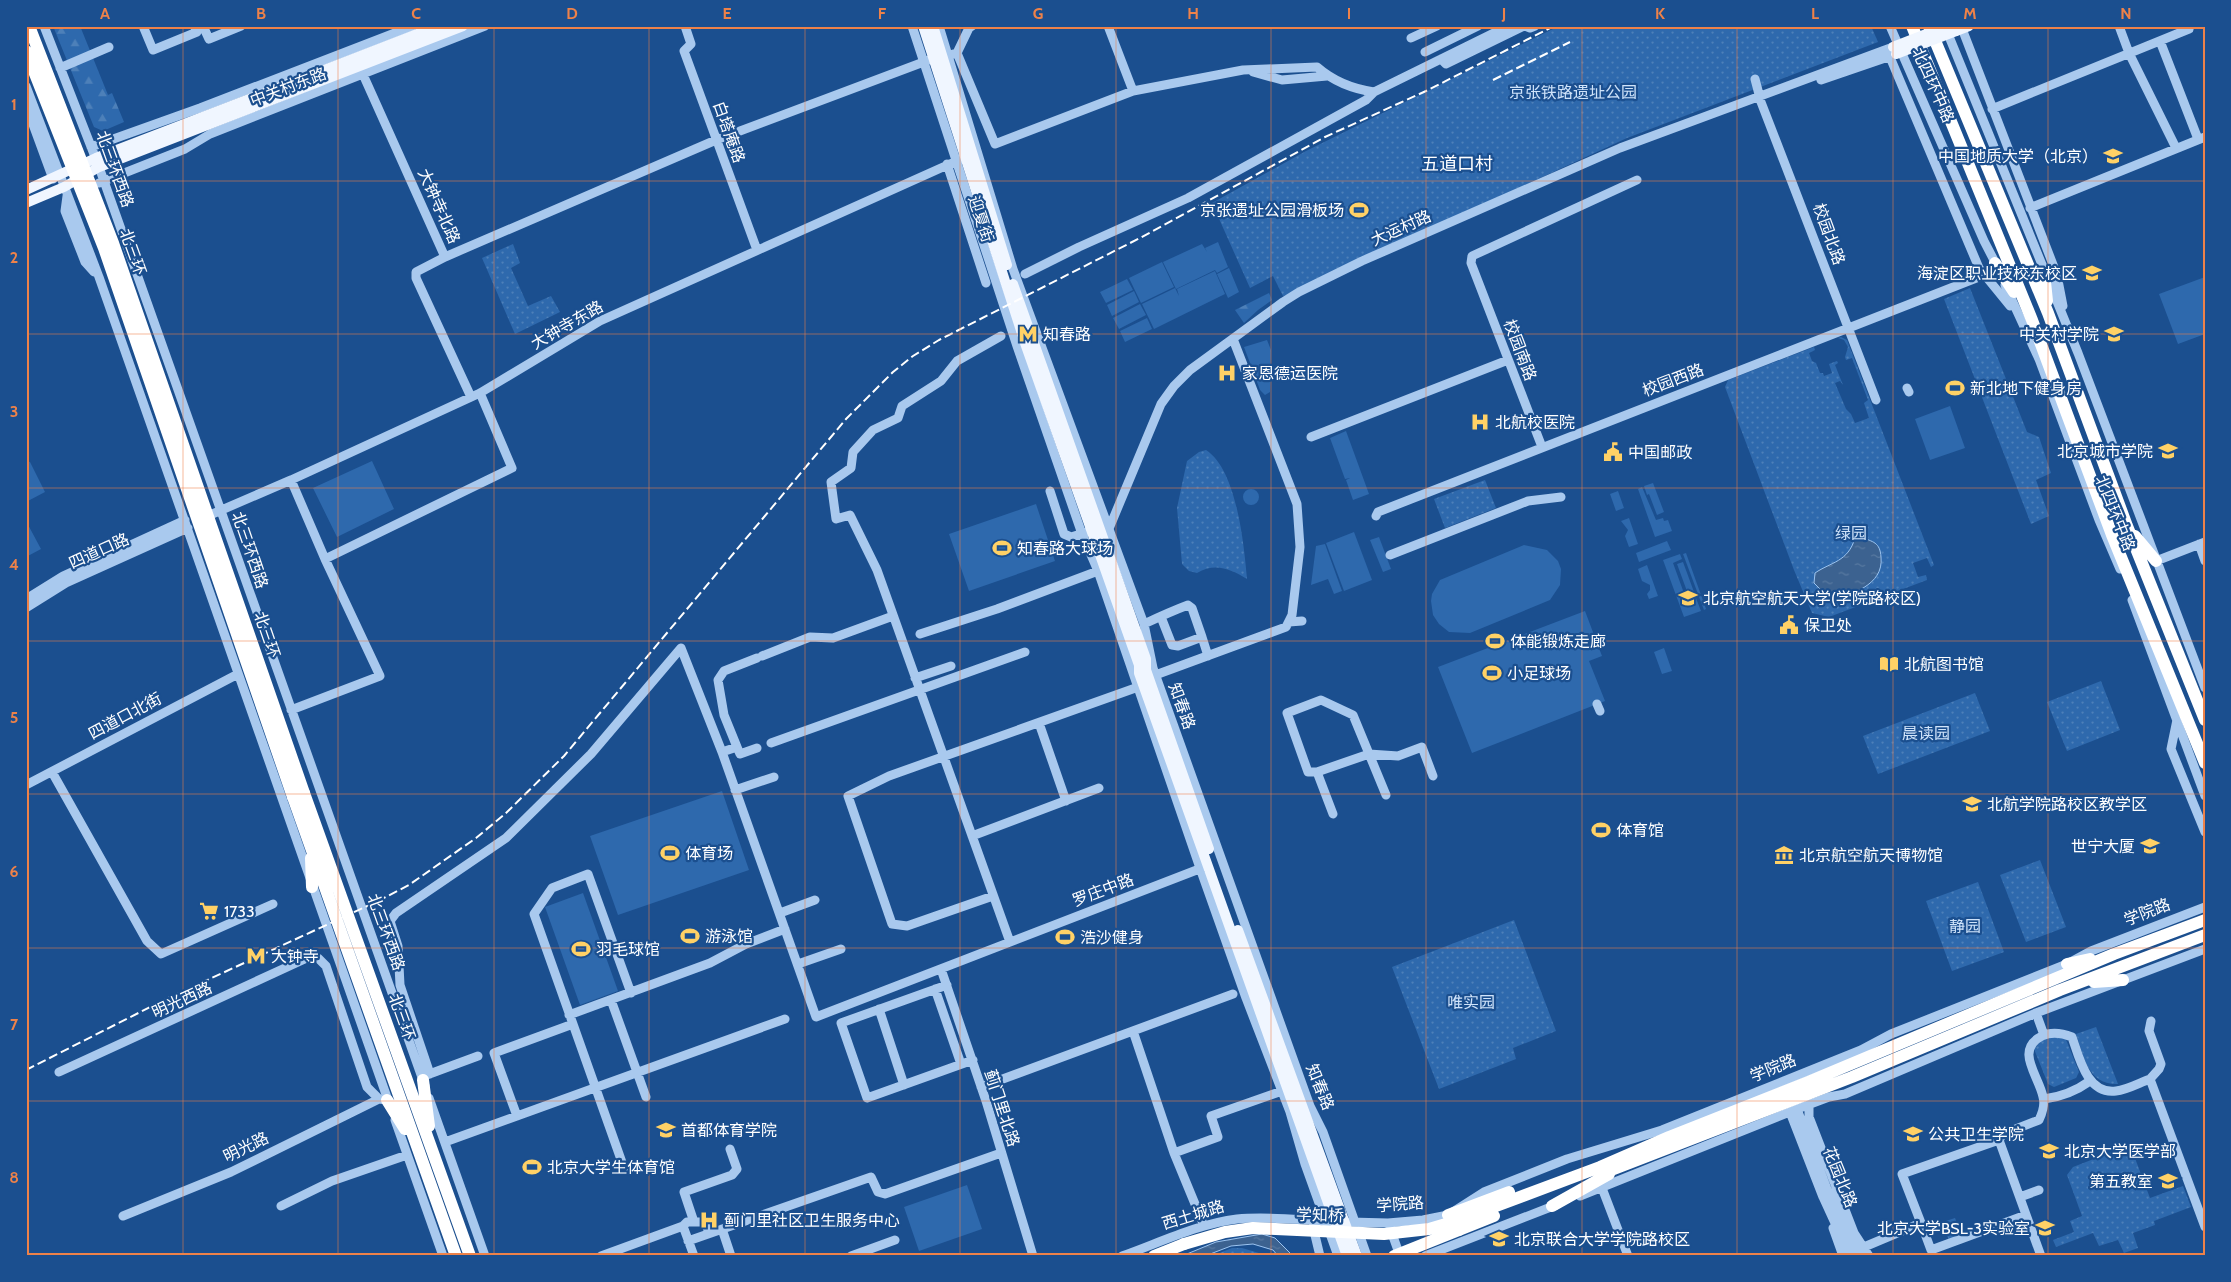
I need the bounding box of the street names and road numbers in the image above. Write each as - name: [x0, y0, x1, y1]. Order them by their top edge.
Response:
- street label: 北四环中路: [1908, 45, 1958, 125]
- street label: 中关村东路: [247, 64, 329, 110]
- street label: 白塔庵路: [709, 99, 749, 165]
- street label: 北三环西路: [92, 128, 138, 210]
- street label: 大钟寺北路: [414, 166, 464, 246]
- street label: 迎夏街: [965, 193, 997, 245]
- street label: 校园北路: [1809, 201, 1849, 267]
- street label: 大运村路: [1368, 206, 1434, 250]
- street label: 北三环: [116, 226, 150, 278]
- street label: 大钟寺东路: [528, 297, 606, 353]
- street label: 校园南路: [1500, 317, 1540, 383]
- street label: 校园西路: [1640, 360, 1706, 400]
- street label: 北四环中路: [2091, 472, 2139, 554]
- street label: 北三环西路: [228, 509, 272, 591]
- street label: 四道口路: [66, 529, 132, 573]
- street label: 北三环: [250, 609, 284, 661]
- street label: 知春路: [1165, 680, 1199, 732]
- street label: 四道口北街: [85, 689, 165, 743]
- street label: 罗庄中路: [1070, 870, 1136, 910]
- street label: 北三环西路: [363, 891, 409, 973]
- street label: 学院路: [2121, 895, 2173, 929]
- street label: 明光西路: [149, 978, 215, 1022]
- street label: 北三环: [385, 991, 419, 1043]
- street label: 学院路: [1747, 1050, 1799, 1086]
- street label: 知春路: [1302, 1061, 1338, 1113]
- street label: 蓟门里北路: [981, 1067, 1023, 1149]
- street label: 明光路: [220, 1128, 272, 1166]
- street label: 花园北路: [1819, 1144, 1861, 1210]
- street label: 学院路: [1375, 1193, 1425, 1215]
- street label: 西土城路: [1160, 1197, 1226, 1233]
- street label: 学知桥: [1296, 1205, 1344, 1225]

